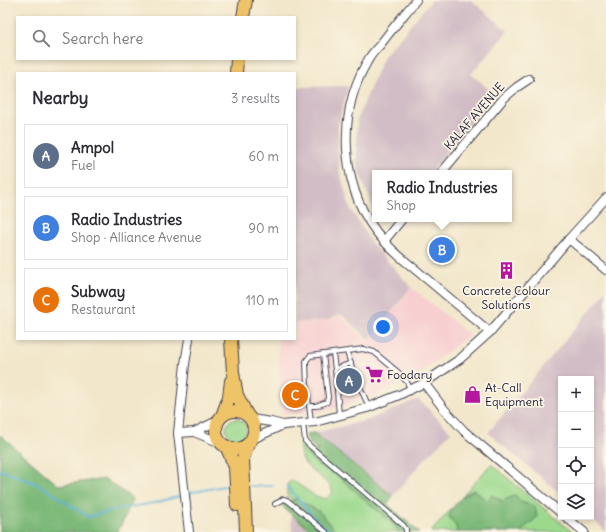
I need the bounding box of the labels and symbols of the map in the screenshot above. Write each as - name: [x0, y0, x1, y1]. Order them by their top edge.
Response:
- street label: KALAF AVENUE: [441, 79, 507, 153]
- pin: B: [429, 235, 455, 265]
- building icon: Concrete Colour Solutions: [496, 261, 516, 281]
- place label: Concrete Colour Solutions: [462, 283, 550, 312]
- your location: [373, 317, 393, 337]
- supermarket icon: Foodary: [364, 364, 384, 384]
- pin: A: [336, 366, 362, 396]
- place label: Foodary: [387, 367, 432, 382]
- pin: C: [282, 380, 308, 410]
- place label: At-Call Equipment: [485, 380, 543, 409]
- shop icon: At-Call Equipment: [462, 384, 482, 404]

